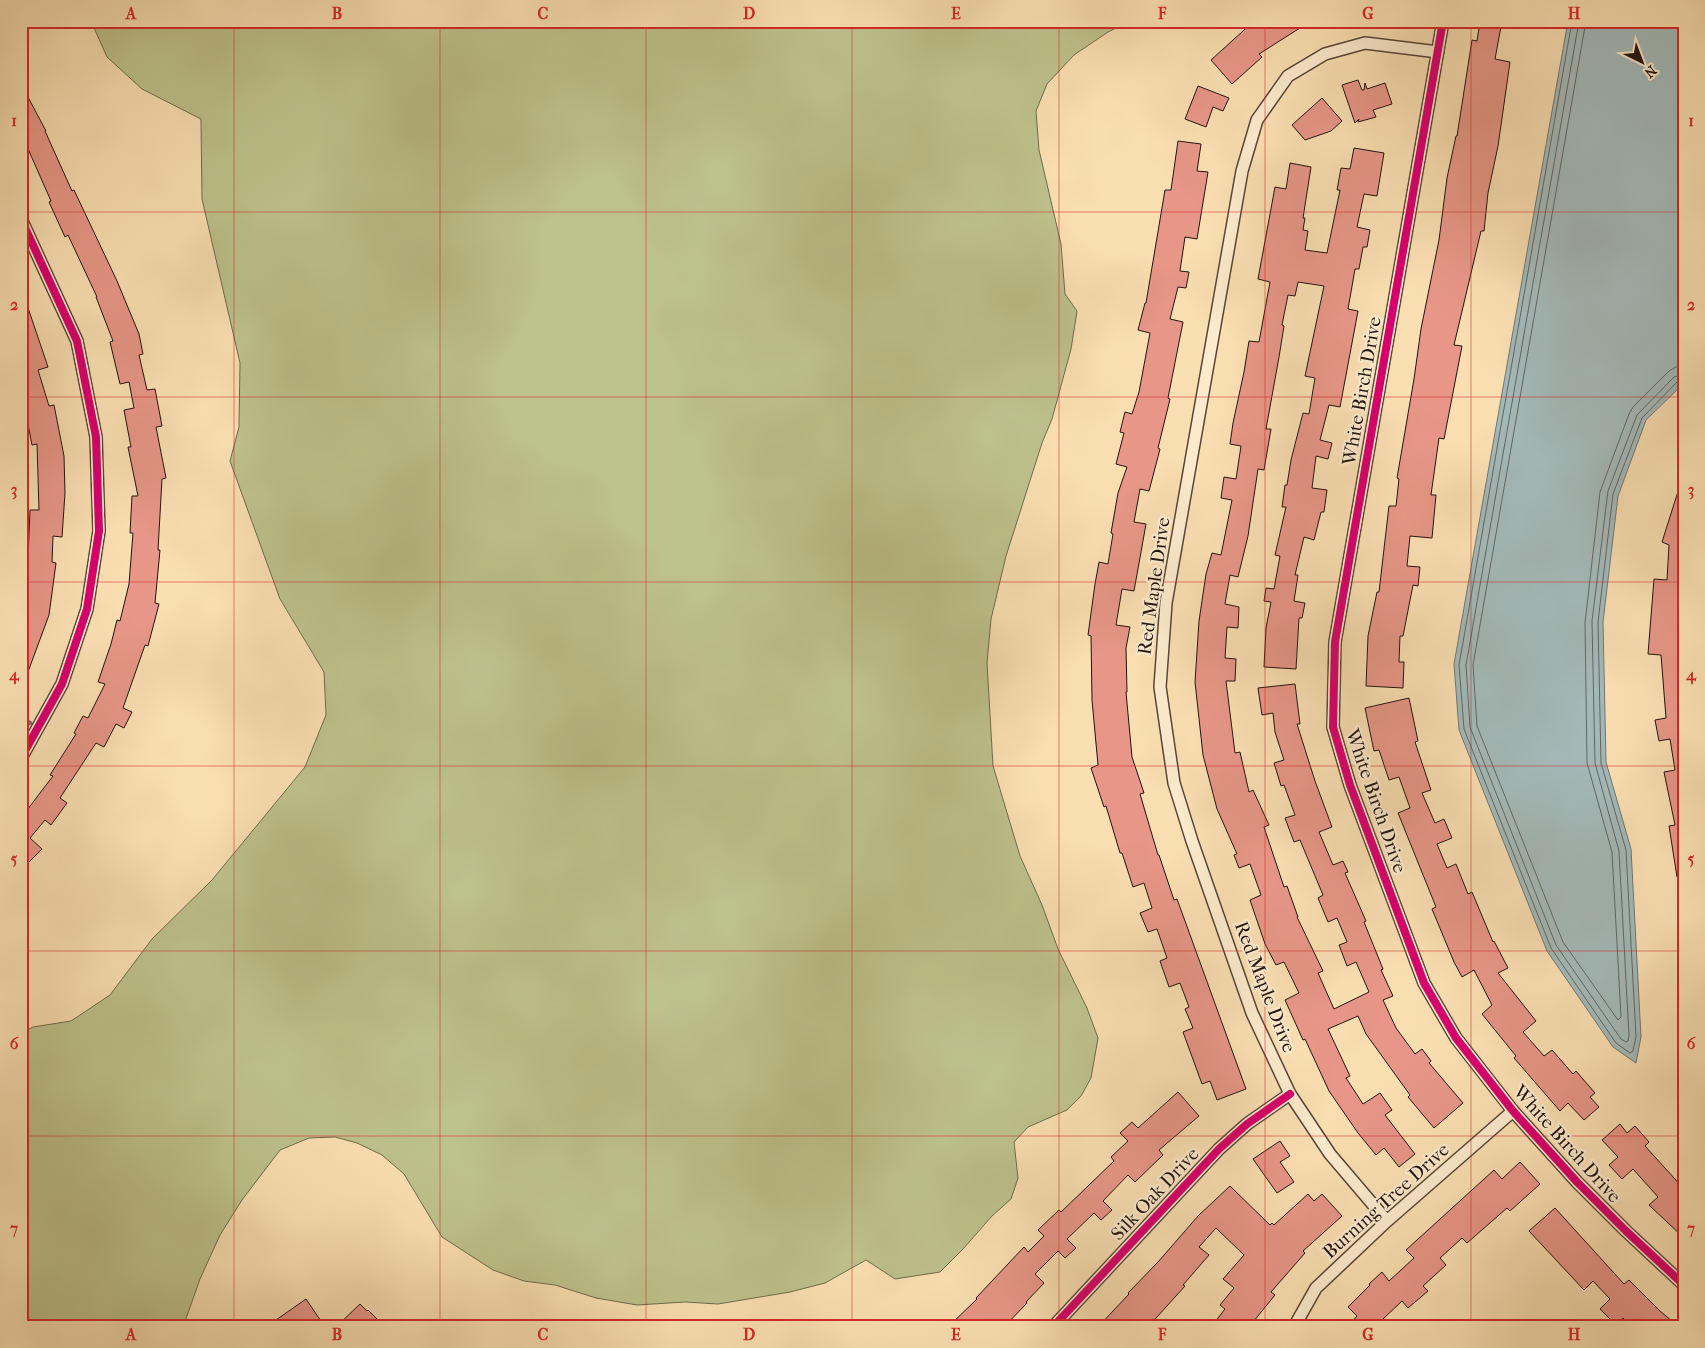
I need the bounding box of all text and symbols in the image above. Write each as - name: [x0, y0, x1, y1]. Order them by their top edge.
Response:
- text: A: [125, 4, 137, 23]
- text: B: [332, 4, 342, 23]
- text: C: [538, 4, 549, 23]
- text: D: [743, 4, 755, 23]
- text: E: [951, 4, 961, 23]
- text: F: [1157, 4, 1167, 23]
- text: G: [1362, 4, 1374, 23]
- text: H: [1568, 4, 1581, 23]
- north arrow: [1618, 38, 1668, 88]
- text: N: [1640, 61, 1660, 81]
- text: 1: [11, 111, 17, 130]
- text: 1: [1688, 111, 1694, 130]
- text: 2: [10, 295, 18, 314]
- text: 2: [1687, 295, 1695, 314]
- street label: White Birch Drive: [1338, 315, 1386, 468]
- text: 3: [11, 480, 17, 500]
- text: 3: [1688, 480, 1694, 500]
- street label: Red Maple Drive: [1133, 516, 1175, 656]
- text: 4: [8, 665, 20, 685]
- text: 4: [1685, 665, 1697, 685]
- street label: White Birch Drive: [1341, 725, 1411, 876]
- text: 5: [11, 849, 18, 868]
- text: 5: [1688, 849, 1695, 868]
- street label: Red Maple Drive: [1230, 918, 1300, 1056]
- text: 6: [10, 1034, 19, 1053]
- text: 6: [1687, 1034, 1696, 1053]
- street label: White Birch Drive: [1508, 1080, 1626, 1207]
- street label: Burning Tree Drive: [1319, 1139, 1453, 1263]
- street label: Silk Oak Drive: [1107, 1143, 1203, 1245]
- text: 7: [9, 1219, 18, 1238]
- text: 7: [1686, 1219, 1695, 1238]
- text: A: [125, 1325, 137, 1344]
- text: B: [332, 1325, 342, 1344]
- text: C: [538, 1325, 549, 1344]
- text: D: [743, 1325, 755, 1344]
- text: E: [951, 1325, 961, 1344]
- text: F: [1157, 1325, 1167, 1344]
- text: G: [1362, 1325, 1374, 1344]
- text: H: [1568, 1325, 1581, 1344]

